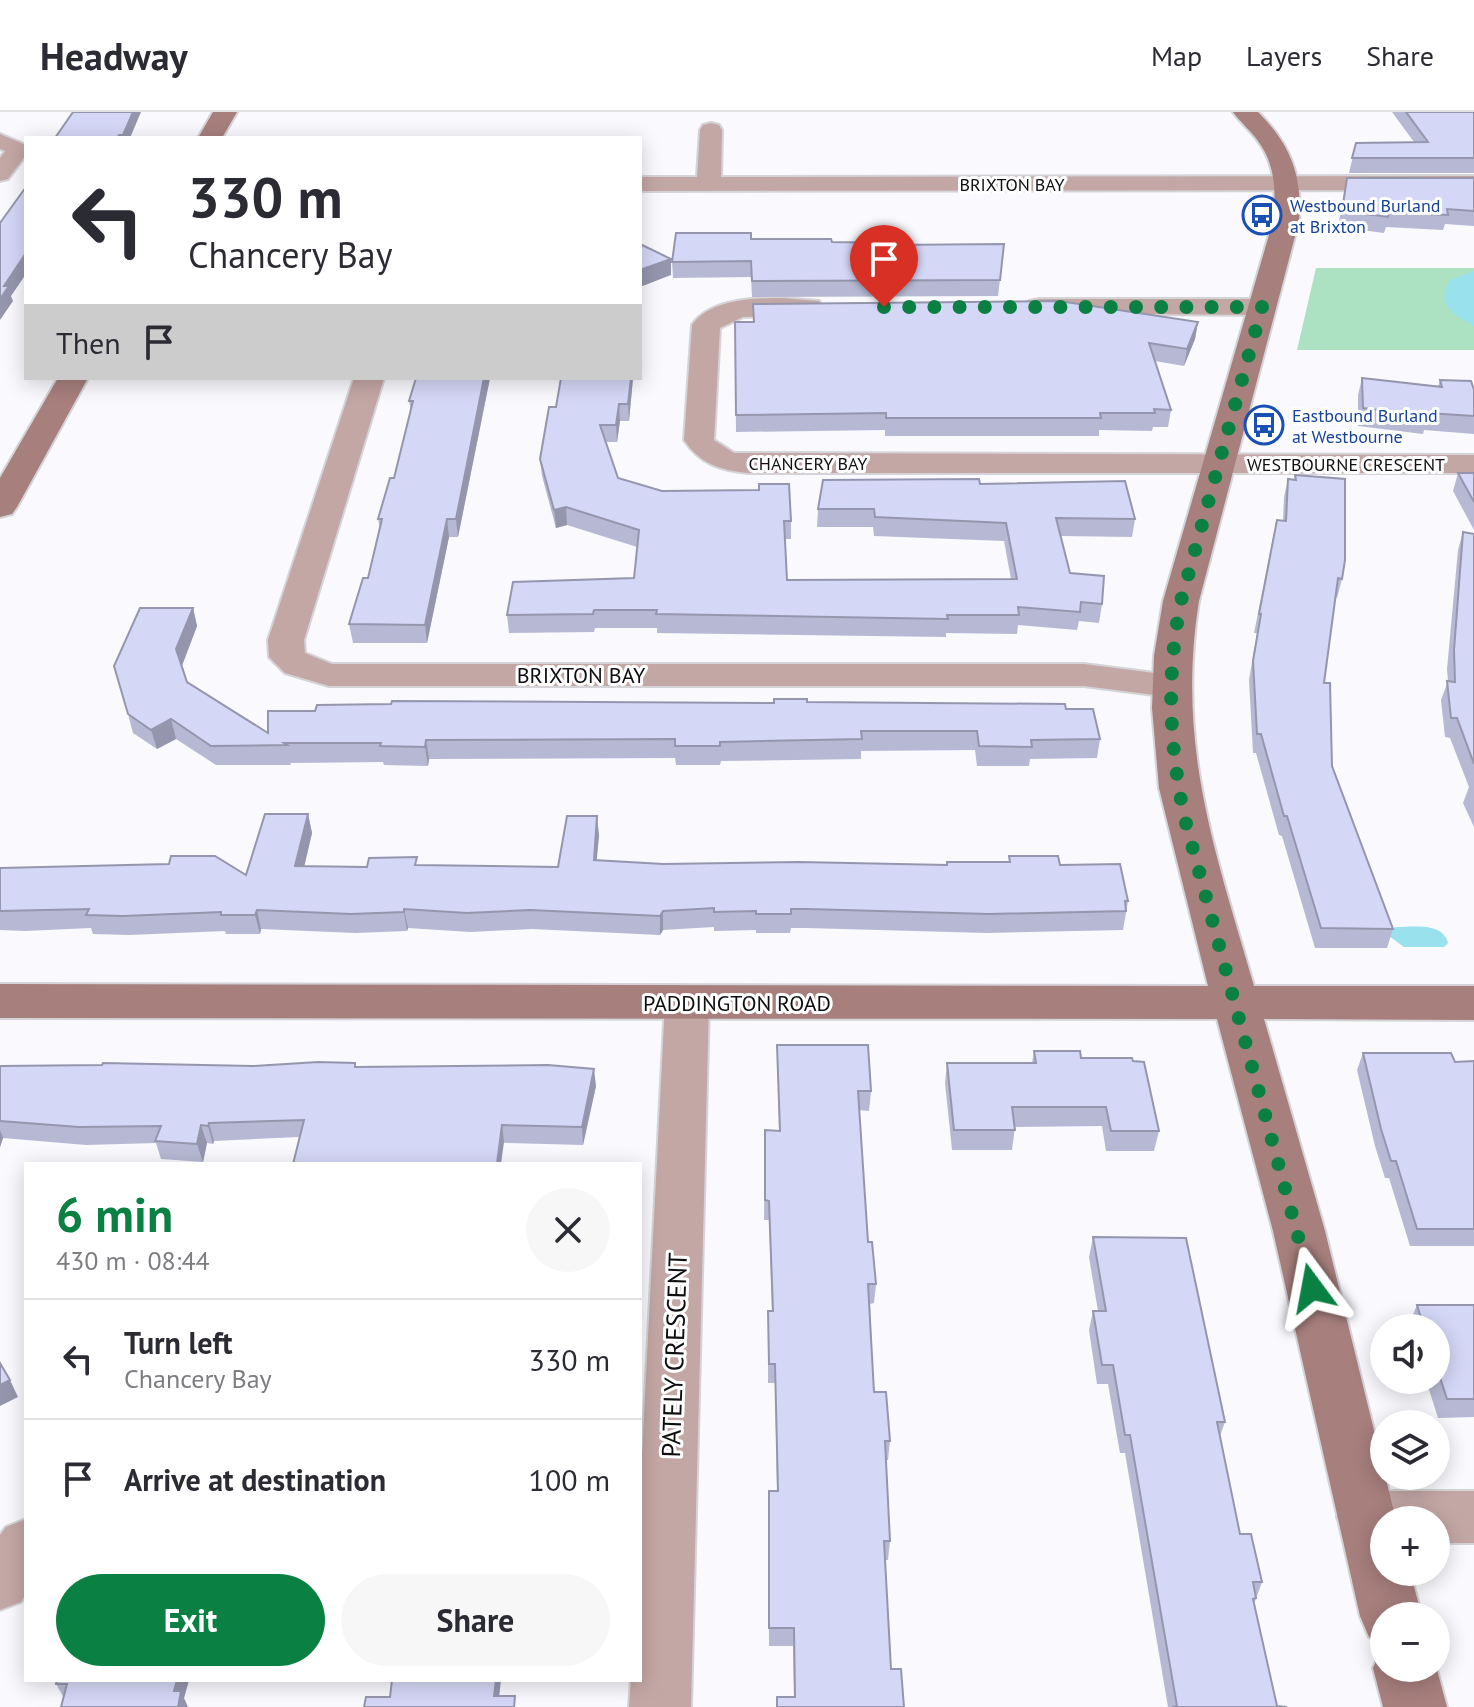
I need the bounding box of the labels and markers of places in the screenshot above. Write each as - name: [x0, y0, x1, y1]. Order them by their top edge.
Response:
- bus stop icon: Westbound Burland at Brixton: [1241, 194, 1283, 236]
- place label: Westbound Burland at Brixton: [1290, 194, 1440, 238]
- pin: [850, 225, 918, 307]
- bus stop icon: Eastbound Burland at Westbourne: [1243, 404, 1285, 446]
- place label: Eastbound Burland at Westbourne: [1292, 404, 1438, 448]

